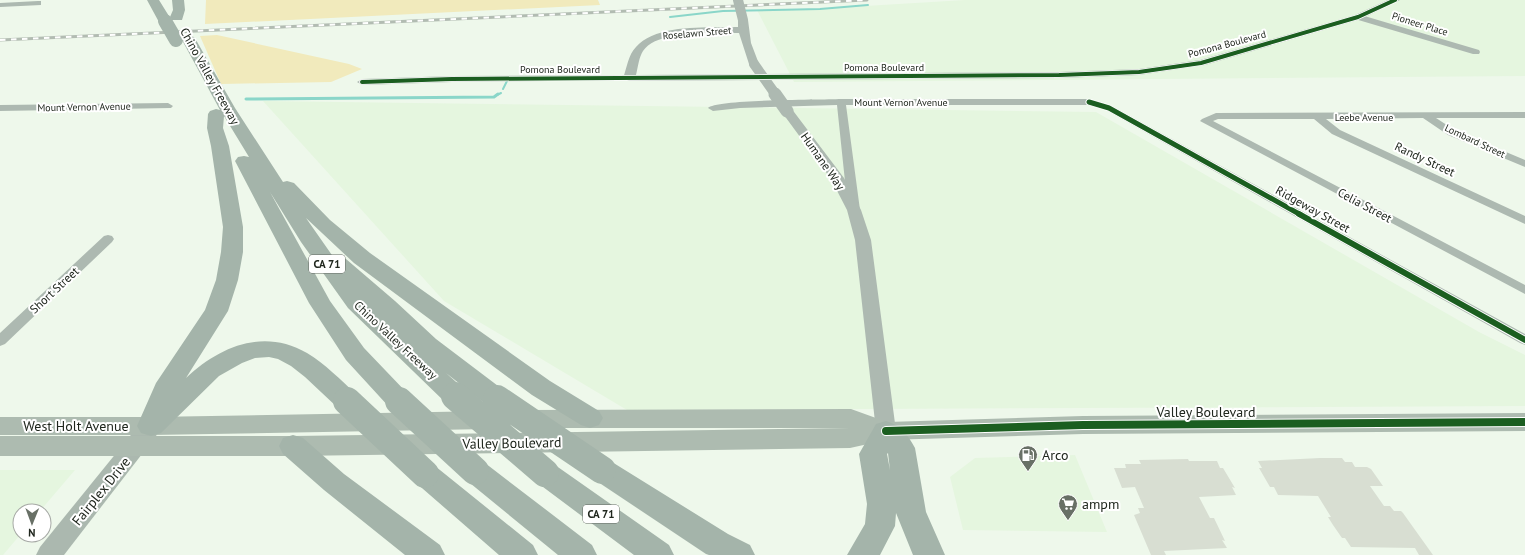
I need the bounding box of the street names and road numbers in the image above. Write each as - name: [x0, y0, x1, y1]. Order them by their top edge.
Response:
- street label: Pioneer Place: [1390, 9, 1450, 39]
- street label: Roselawn Street: [662, 23, 733, 42]
- street label: Chino Valley Freeway: [177, 25, 243, 127]
- street label: Pomona Boulevard: [1187, 27, 1267, 61]
- street label: Pomona Boulevard: [844, 61, 924, 74]
- street label: Pomona Boulevard: [520, 63, 600, 76]
- street label: Mount Vernon Avenue: [854, 96, 948, 109]
- street label: Mount Vernon Avenue: [37, 100, 131, 114]
- street label: Leebe Avenue: [1335, 111, 1393, 124]
- street label: Lombard Street: [1443, 121, 1508, 161]
- street label: Humane Way: [798, 129, 849, 193]
- street label: Randy Street: [1392, 138, 1458, 180]
- street label: Ridgeway Street: [1273, 182, 1353, 236]
- street label: Celia Street: [1335, 185, 1395, 225]
- road number: CA 71: [309, 255, 345, 273]
- street label: Short Street: [26, 263, 82, 317]
- street label: Chino Valley Freeway: [351, 298, 441, 383]
- street label: Valley Boulevard: [1155, 403, 1256, 421]
- street label: West Holt Avenue: [23, 417, 129, 435]
- street label: Valley Boulevard: [461, 433, 562, 453]
- street label: Fairplex Drive: [68, 453, 134, 529]
- road number: CA 71: [583, 505, 619, 523]

